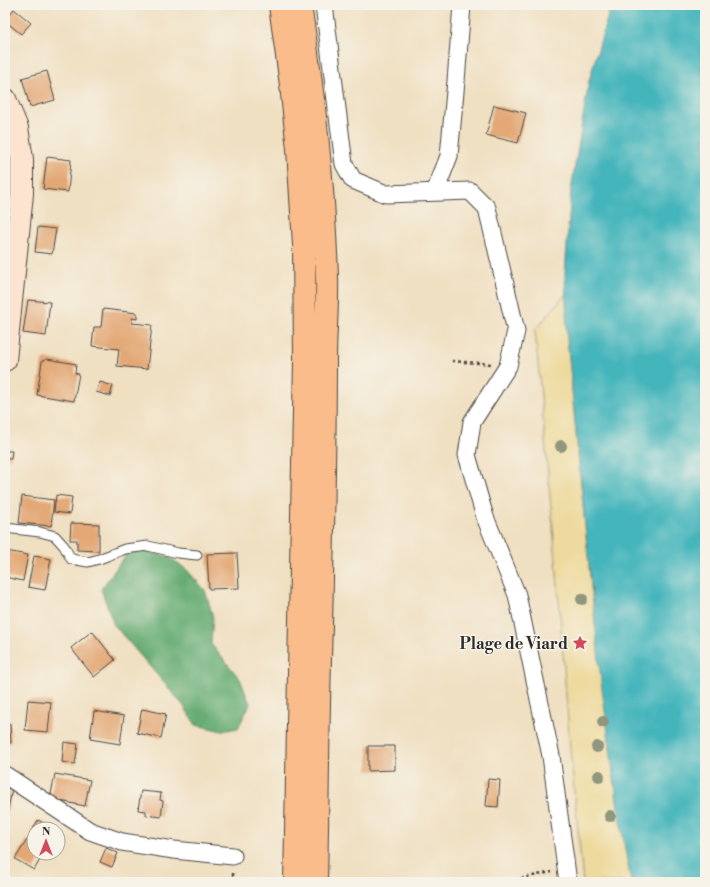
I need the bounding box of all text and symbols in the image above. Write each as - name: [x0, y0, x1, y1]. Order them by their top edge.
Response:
- place label: Plage de Viard: [459, 634, 568, 654]
- place icon: Plage de Viard: [571, 634, 589, 652]
- north arrow: [26, 821, 66, 861]
- text: N: [42, 825, 51, 839]

